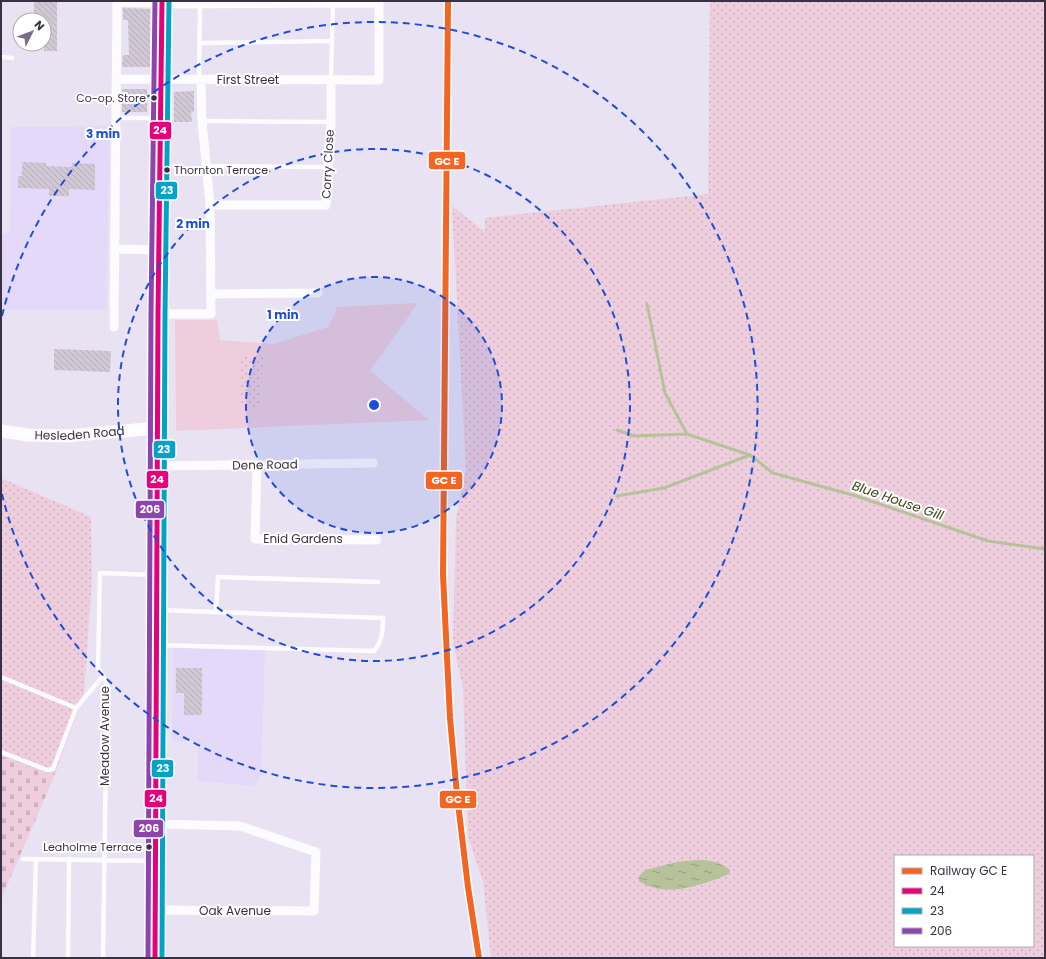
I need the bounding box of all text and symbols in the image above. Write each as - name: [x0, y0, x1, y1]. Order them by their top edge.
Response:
- north arrow: [12, 12, 52, 52]
- text: N: [31, 17, 48, 34]
- street label: First Street: [217, 71, 279, 88]
- place label: Co-op. Store: [76, 90, 146, 106]
- marker: Co-op. Store: [149, 93, 159, 103]
- line badge: 24: [149, 121, 172, 140]
- text: 24: [153, 122, 167, 138]
- text: 3 min: [86, 125, 120, 142]
- street label: Corry Close: [317, 129, 338, 199]
- line badge: GC E: [428, 151, 466, 170]
- text: GC E: [434, 153, 460, 169]
- place label: Thornton Terrace: [174, 162, 268, 178]
- marker: Thornton Terrace: [162, 165, 172, 175]
- line badge: 23: [155, 181, 178, 200]
- text: 23: [161, 182, 174, 198]
- text: 2 min: [176, 215, 210, 232]
- text: 1 min: [267, 306, 299, 323]
- centre of rings: [367, 398, 381, 412]
- street label: Hesleden Road: [34, 422, 125, 444]
- line badge: 23: [153, 440, 176, 459]
- text: 23: [158, 441, 171, 457]
- street label: Dene Road: [232, 455, 298, 474]
- line badge: 24: [146, 470, 169, 489]
- text: 24: [150, 471, 164, 487]
- line badge: GC E: [425, 471, 463, 490]
- text: GC E: [431, 472, 457, 488]
- water label: Blue House Gill: [850, 476, 947, 525]
- line badge: 206: [135, 500, 165, 519]
- text: 206: [140, 501, 160, 517]
- street label: Enid Gardens: [263, 530, 343, 547]
- street label: Meadow Avenue: [96, 686, 113, 786]
- line badge: 23: [151, 759, 174, 778]
- text: 23: [157, 760, 170, 776]
- line badge: 24: [144, 789, 167, 808]
- text: 24: [149, 790, 163, 806]
- line badge: GC E: [439, 790, 477, 809]
- text: GC E: [445, 791, 471, 807]
- line badge: 206: [133, 819, 164, 838]
- text: 206: [139, 820, 159, 836]
- place label: Leaholme Terrace: [43, 839, 142, 855]
- marker: Leaholme Terrace: [144, 842, 154, 852]
- legend: [894, 855, 1034, 947]
- text: Railway GC E: [930, 862, 1007, 879]
- text: 24: [930, 882, 945, 899]
- street label: Oak Avenue: [199, 902, 271, 919]
- text: 23: [930, 902, 944, 919]
- text: 206: [930, 922, 952, 939]

